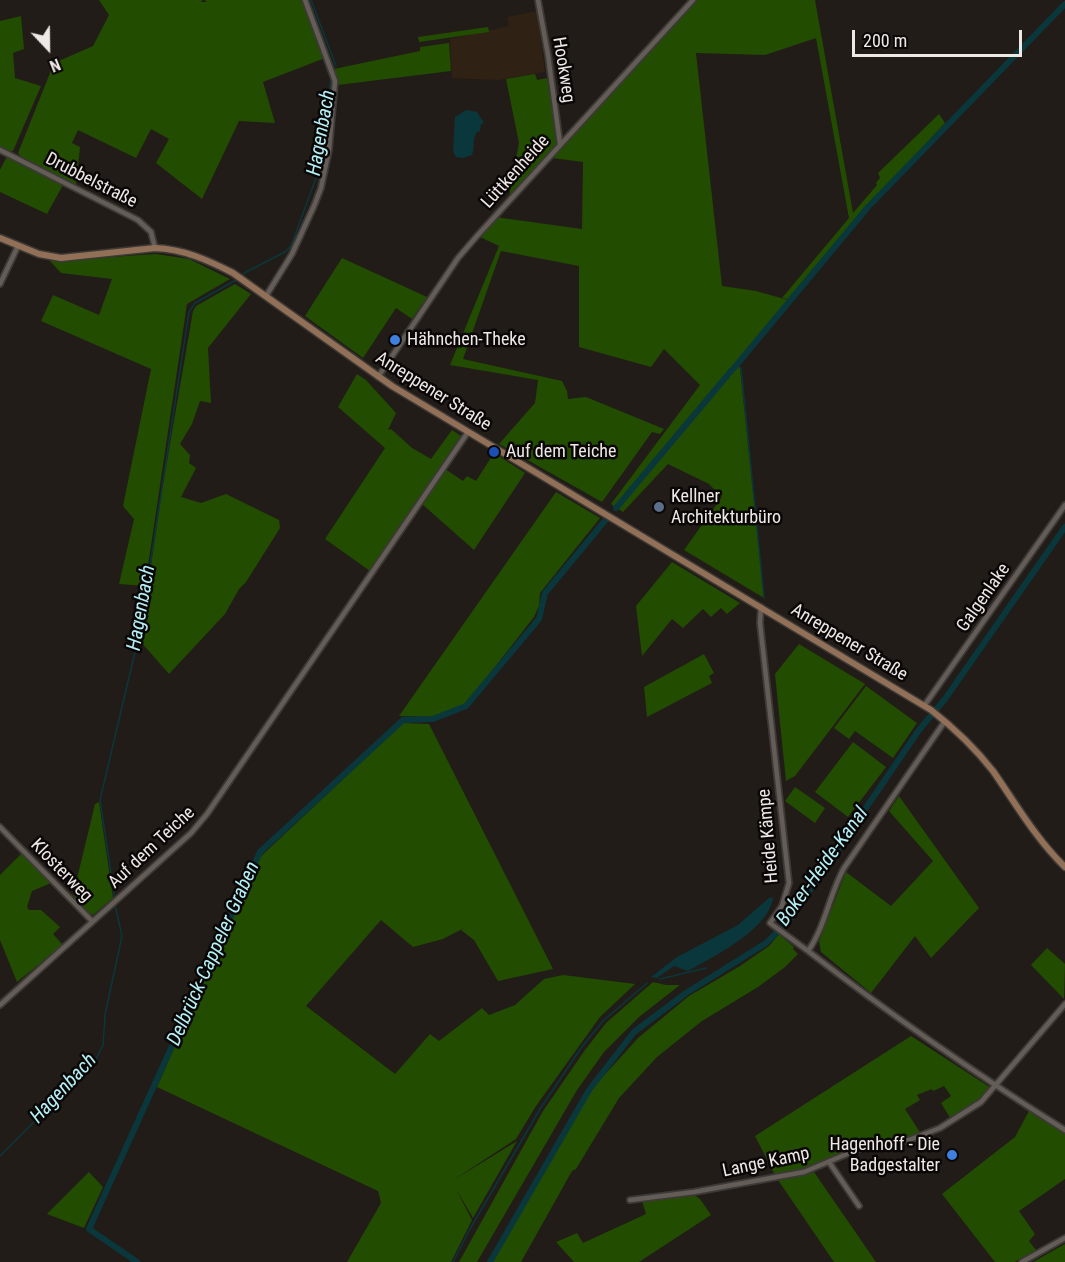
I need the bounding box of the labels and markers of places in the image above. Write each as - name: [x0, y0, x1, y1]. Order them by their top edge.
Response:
- place label: Hähnchen-Theke: [407, 329, 526, 351]
- marker: Hähnchen-Theke: [388, 333, 402, 347]
- place label: Auf dem Teiche: [506, 441, 616, 463]
- marker: Auf dem Teiche: [487, 445, 501, 459]
- place label: Kellner Architekturbüro: [671, 486, 781, 528]
- marker: Kellner Architekturbüro: [652, 500, 666, 514]
- place label: Hagenhoff - Die Badgestalter: [829, 1134, 940, 1176]
- marker: Hagenhoff - Die Badgestalter: [945, 1148, 959, 1162]

